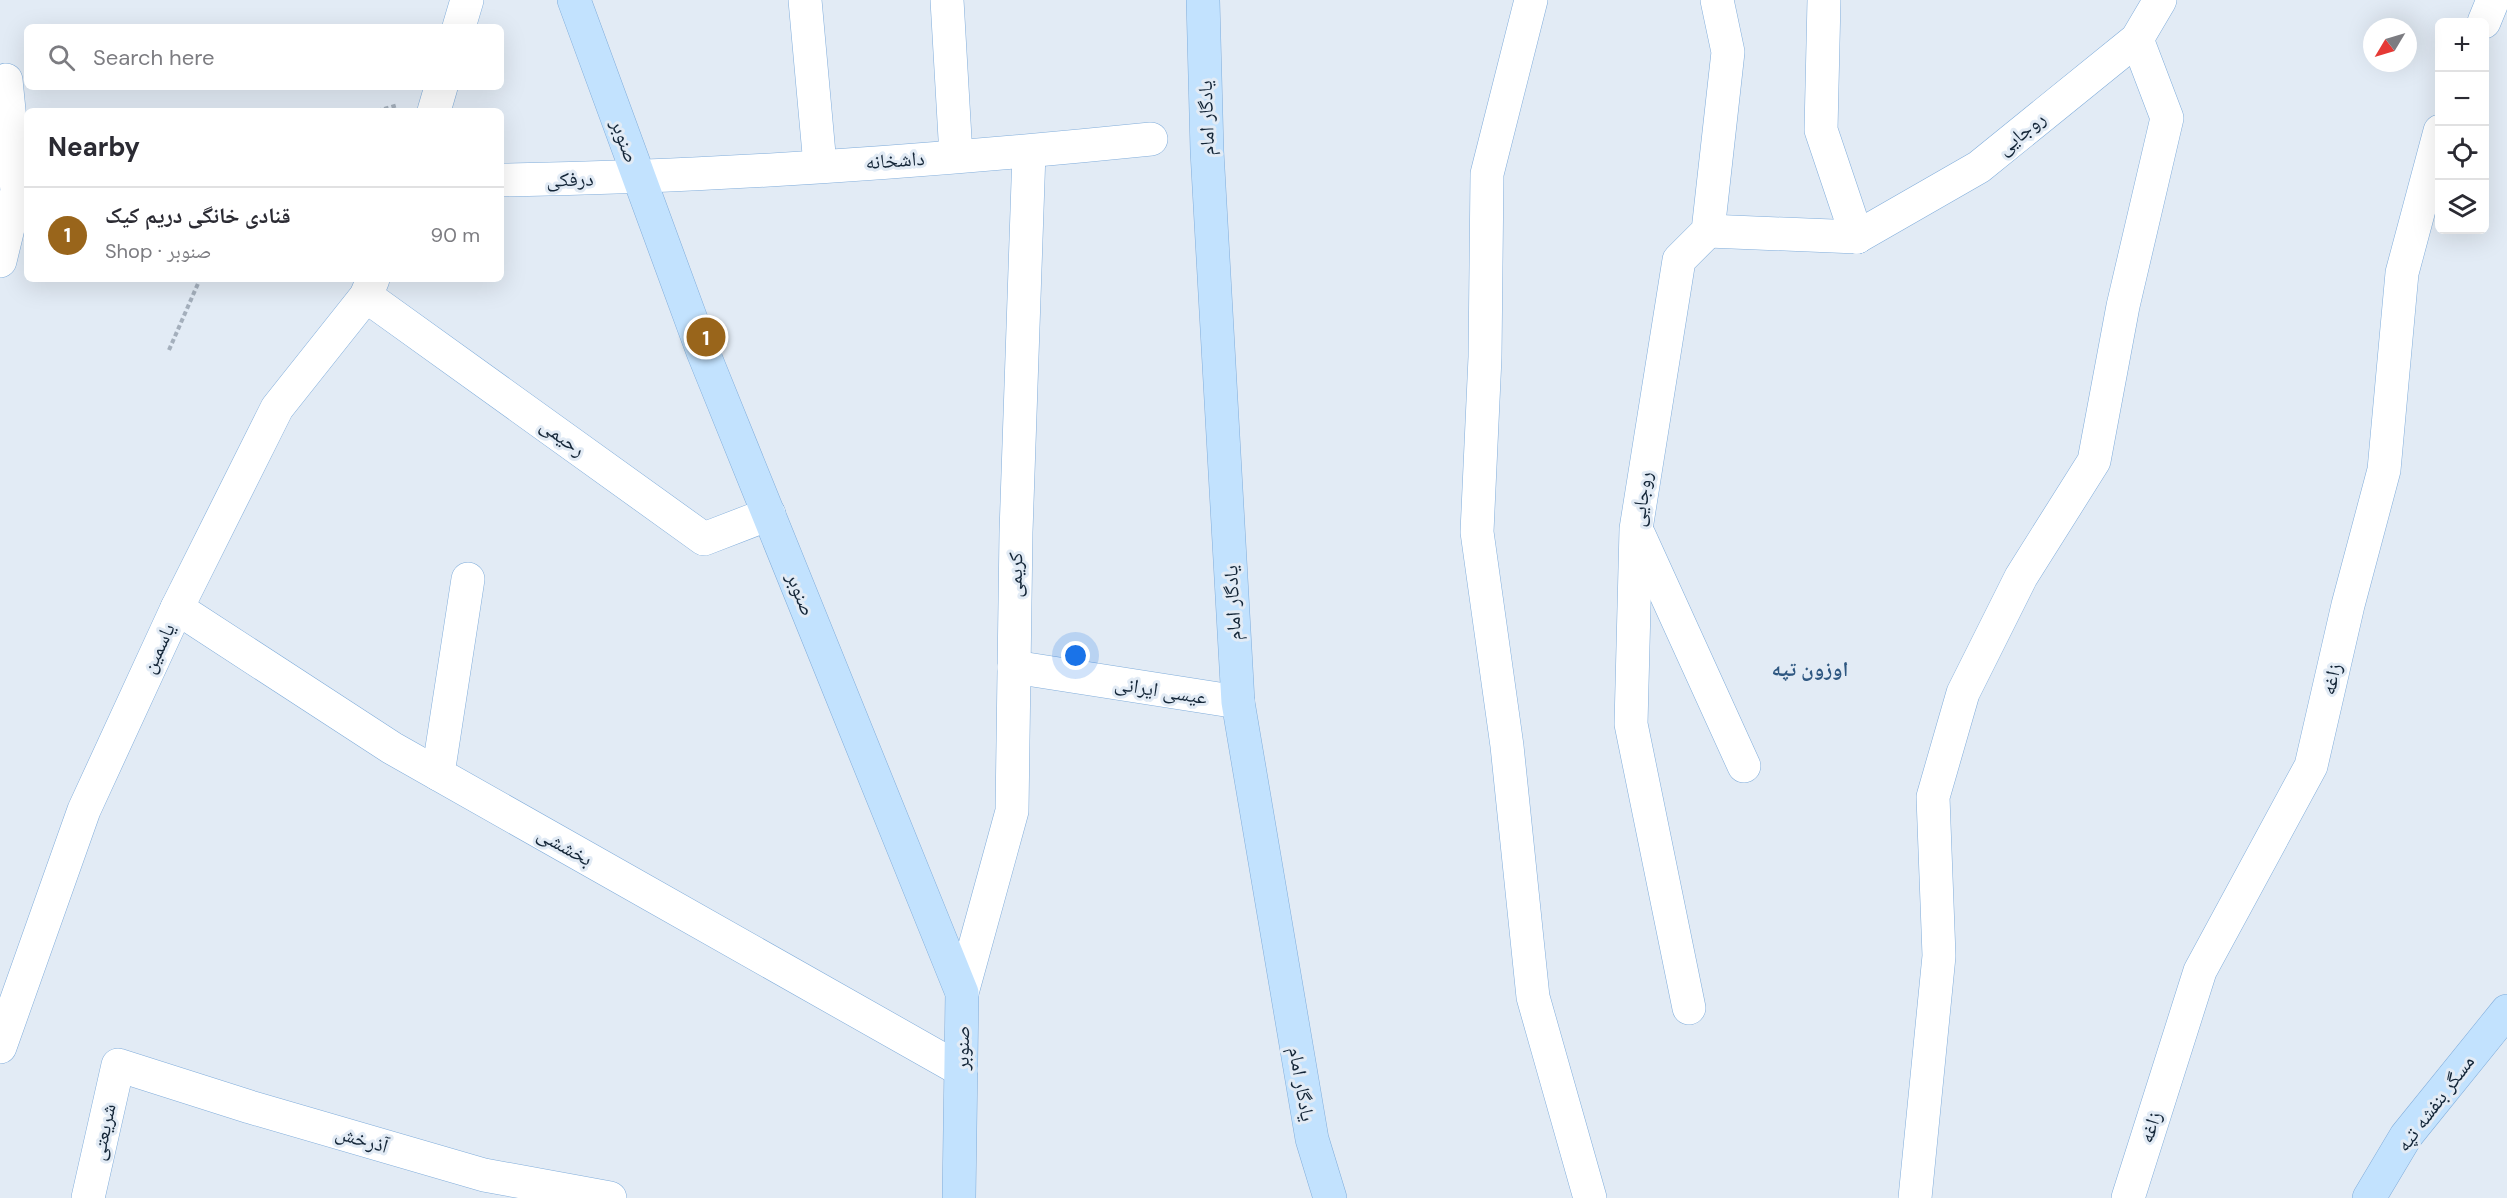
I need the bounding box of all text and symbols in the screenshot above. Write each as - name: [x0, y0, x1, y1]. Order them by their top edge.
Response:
- north arrow: [2363, 18, 2417, 72]
- map controls: [2435, 18, 2489, 234]
- button: +: [2435, 18, 2489, 72]
- search box: [24, 24, 504, 90]
- icon: search: [45, 41, 78, 74]
- text: Search here: [93, 43, 214, 72]
- button: −: [2435, 72, 2489, 126]
- street label: یادگار امام: [1192, 80, 1221, 156]
- street label: روجایی: [1991, 105, 2051, 161]
- street label: صنوبر: [605, 115, 645, 166]
- button: locate: [2435, 126, 2489, 180]
- text: Nearby: [48, 130, 140, 164]
- street label: داشخانه: [865, 145, 925, 175]
- street label: درفکی: [546, 166, 594, 192]
- button: layers: [2435, 180, 2489, 234]
- text: قنادی خانگی دریم کیک: [105, 201, 291, 230]
- text: 1: [64, 222, 71, 248]
- text: 90 m: [431, 222, 480, 248]
- text: Shop · صنوبر: [105, 238, 212, 264]
- pin: 1: [686, 314, 726, 360]
- street label: رحیمی: [535, 412, 591, 462]
- street label: روجایی: [1624, 470, 1658, 528]
- street label: کریمی: [1002, 552, 1028, 598]
- street label: یادگار امام: [1217, 565, 1248, 641]
- street label: صنوبر: [780, 568, 821, 619]
- street label: یاسمین: [135, 619, 181, 677]
- your location: [1061, 641, 1090, 670]
- district label: اوزون تپه: [1772, 655, 1848, 683]
- street label: زاغه: [2315, 661, 2347, 697]
- street label: عیسی ایرانی: [1113, 670, 1209, 710]
- street label: بخششی: [533, 820, 597, 872]
- street label: صنوبر: [949, 1026, 975, 1071]
- street label: یادگار امام: [1282, 1045, 1321, 1124]
- street label: مسگر بنفشه تپه: [2390, 1049, 2480, 1157]
- street label: شریعتی: [84, 1101, 122, 1163]
- street label: زاغه: [2133, 1108, 2167, 1146]
- street label: آذرخش: [333, 1119, 392, 1159]

